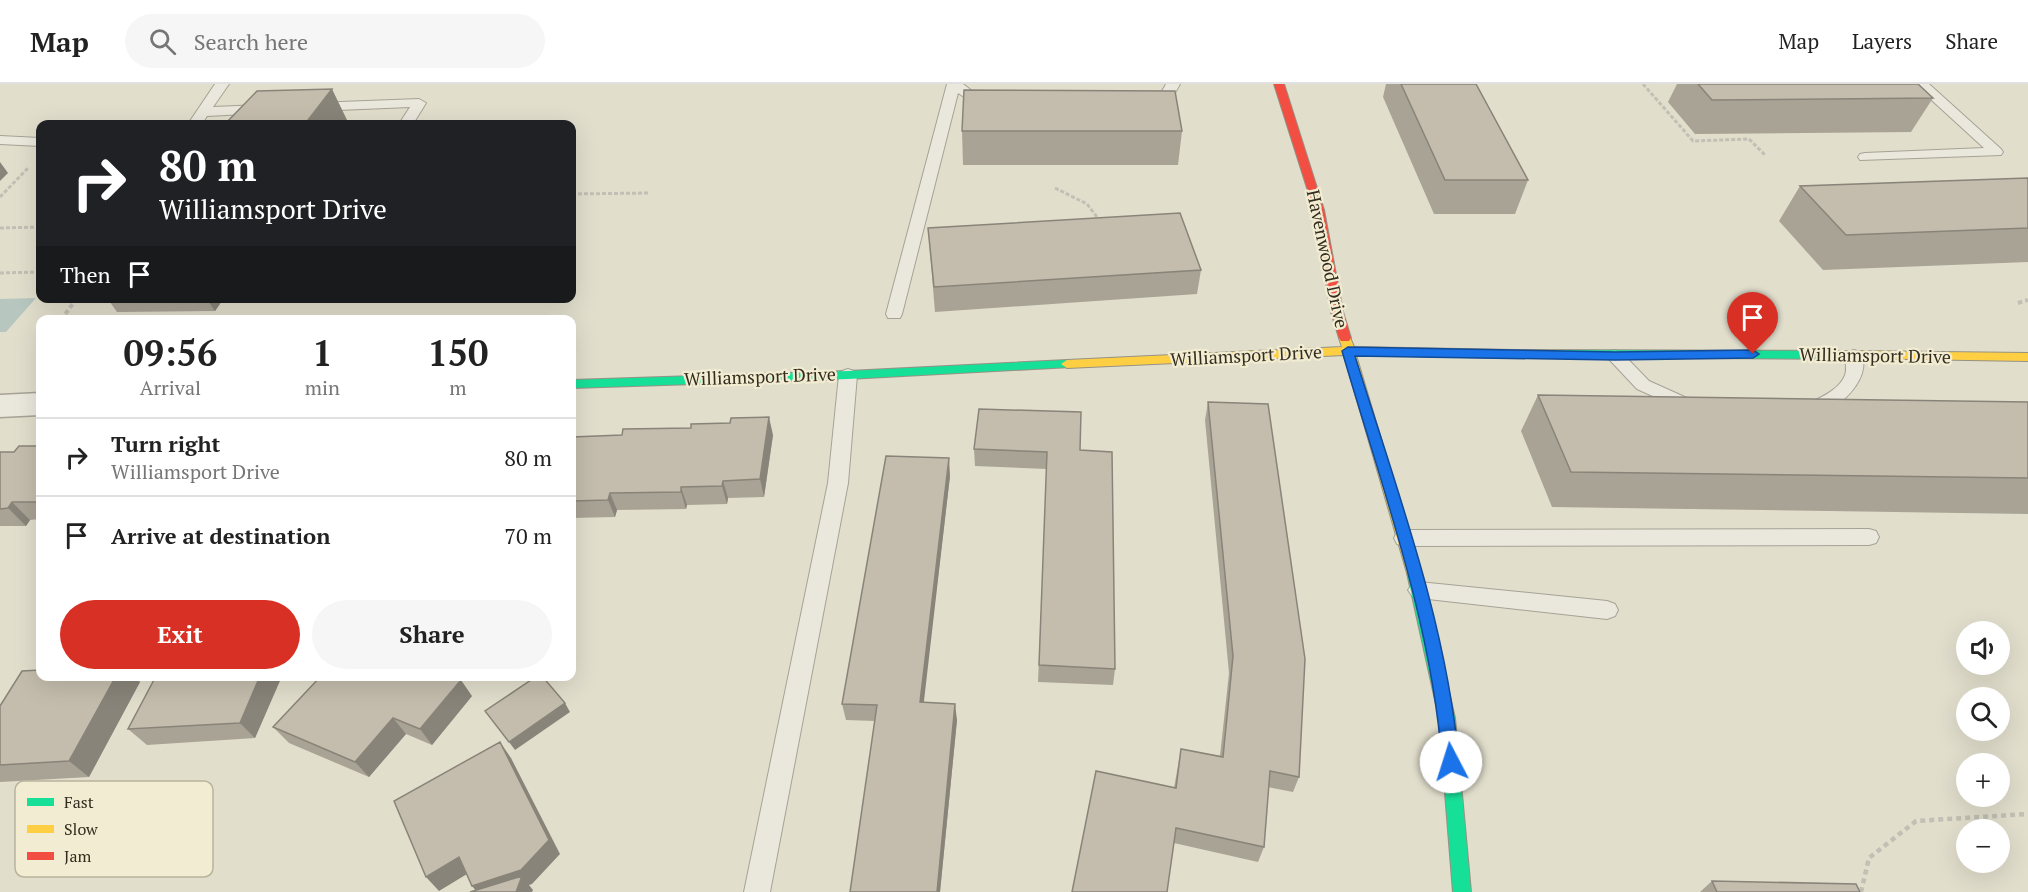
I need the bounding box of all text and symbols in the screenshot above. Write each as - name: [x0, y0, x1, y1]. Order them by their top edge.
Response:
- search box: [125, 14, 545, 68]
- text: Map: [30, 23, 89, 60]
- icon: search: [146, 25, 179, 58]
- text: Search here: [194, 27, 308, 56]
- text: Map: [1778, 27, 1819, 55]
- text: Layers: [1852, 27, 1912, 55]
- text: Share: [1945, 27, 1998, 55]
- text: 80 m: [159, 137, 257, 193]
- icon: right: [60, 144, 138, 222]
- street label: Havenwood Drive: [1302, 187, 1354, 330]
- text: Williamsport Drive: [159, 191, 387, 227]
- icon: arrive: [123, 258, 156, 291]
- text: Then: [60, 260, 111, 289]
- pin: [1727, 292, 1778, 354]
- icon: arrive: [1736, 301, 1769, 334]
- text: 09:56: [124, 329, 217, 376]
- text: 1: [312, 329, 333, 376]
- text: 150: [427, 329, 488, 376]
- street label: Williamsport Drive: [1169, 339, 1322, 371]
- street label: Williamsport Drive: [1799, 342, 1951, 368]
- street label: Williamsport Drive: [684, 361, 836, 391]
- text: Arrival: [140, 374, 201, 401]
- text: min: [305, 374, 340, 401]
- text: m: [449, 374, 467, 401]
- text: Turn right: [111, 429, 220, 458]
- icon: right: [60, 441, 93, 474]
- text: 80 m: [504, 443, 552, 472]
- text: Williamsport Drive: [111, 458, 280, 485]
- icon: arrive: [60, 519, 93, 552]
- text: Arrive at destination: [111, 521, 330, 550]
- text: 70 m: [504, 521, 552, 550]
- button: Exit: [60, 600, 300, 669]
- button: Share: [312, 600, 552, 669]
- map controls: [1956, 621, 2010, 873]
- button: sound: [1956, 621, 2010, 675]
- button: search: [1956, 687, 2010, 741]
- position arrow: [1419, 730, 1483, 794]
- button: +: [1956, 753, 2010, 807]
- legend: [15, 781, 213, 877]
- text: Fast: [64, 791, 94, 813]
- text: Slow: [64, 818, 98, 840]
- button: −: [1956, 819, 2010, 873]
- text: Jam: [64, 845, 92, 867]

